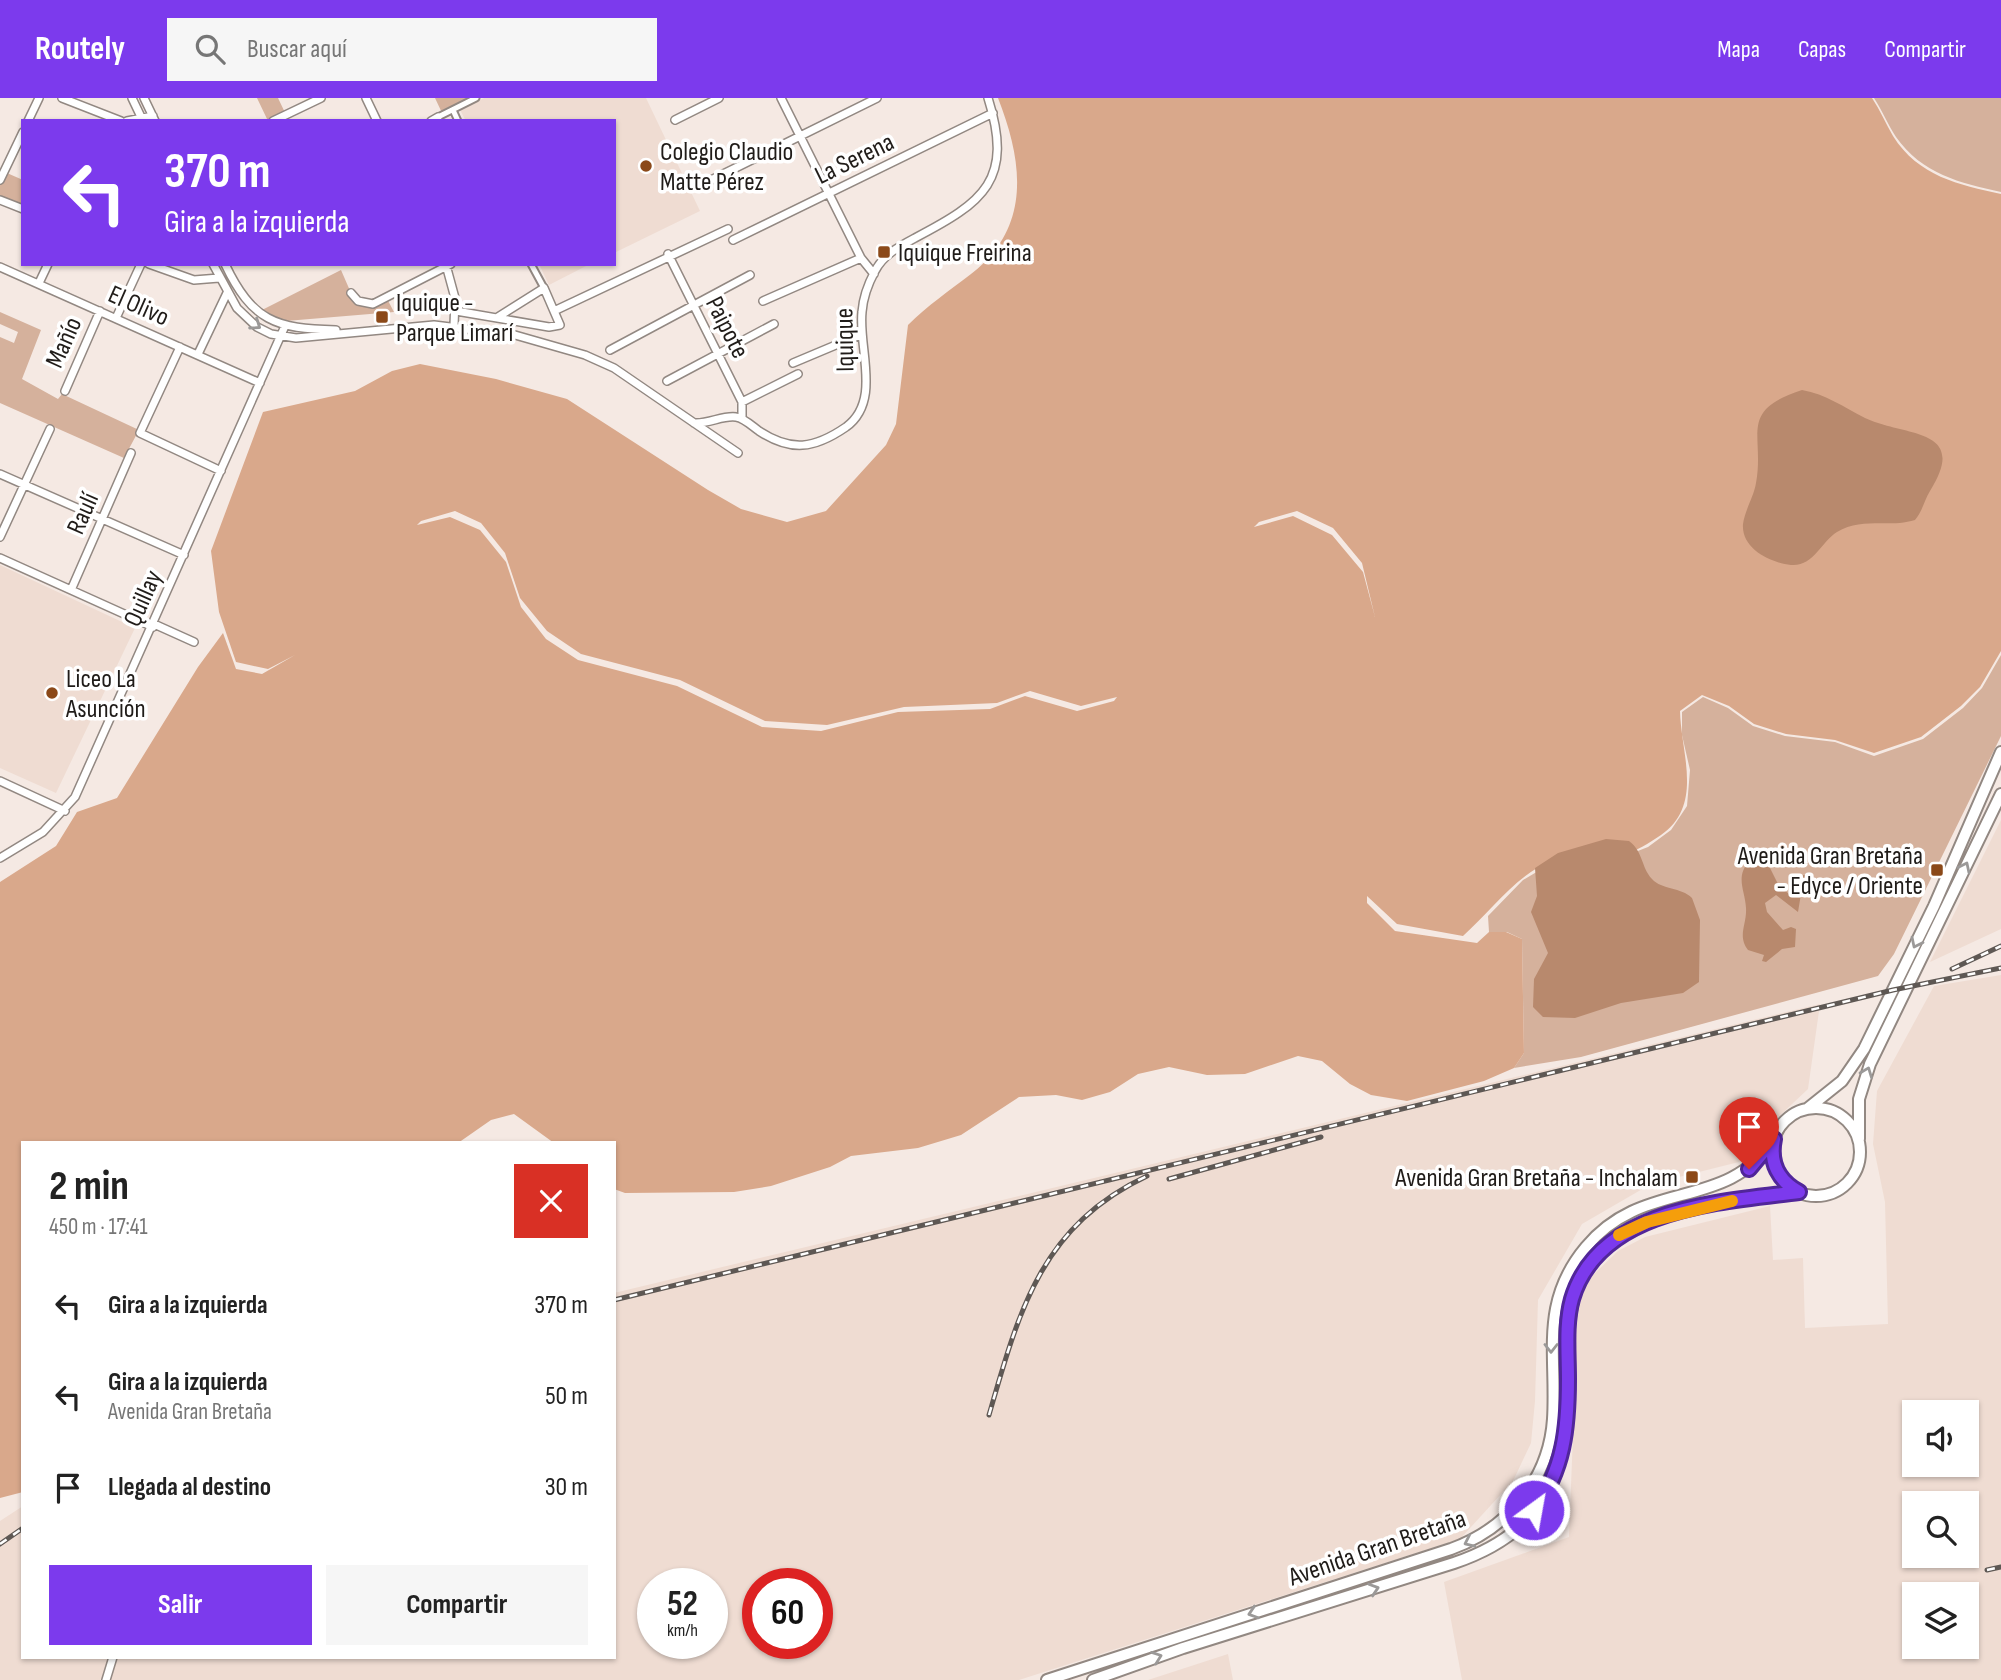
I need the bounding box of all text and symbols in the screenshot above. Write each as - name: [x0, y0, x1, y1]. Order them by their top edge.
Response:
- search box: [167, 18, 657, 81]
- text: Routely: [35, 29, 125, 69]
- icon: search: [191, 30, 229, 68]
- text: Buscar aquí: [247, 34, 347, 65]
- text: Mapa: [1717, 35, 1760, 64]
- text: Capas: [1798, 35, 1846, 64]
- text: Compartir: [1884, 35, 1966, 64]
- street label: La Serena: [810, 127, 899, 192]
- place label: Colegio Claudio Matte Pérez: [660, 137, 793, 198]
- text: 370 m: [164, 143, 271, 202]
- icon: left: [49, 147, 140, 238]
- marker: Colegio Claudio Matte Pérez: [638, 158, 654, 174]
- text: Gira a la izquierda: [164, 203, 350, 242]
- place label: Iquique Freirina: [898, 238, 1032, 269]
- marker: Iquique Freirina: [876, 244, 892, 260]
- street label: El Olivo: [103, 279, 174, 333]
- place label: Iquique - Parque Limarí: [396, 288, 514, 349]
- street label: Paipote: [698, 292, 755, 364]
- street label: Iquique: [829, 308, 862, 372]
- marker: Iquique - Parque Limarí: [374, 309, 390, 325]
- street label: Mañío: [40, 312, 89, 373]
- one-way arrow: [248, 317, 261, 329]
- street label: Raulí: [61, 488, 106, 539]
- street label: Quillay: [117, 566, 169, 631]
- place label: Liceo La Asunción: [65, 664, 146, 725]
- marker: Liceo La Asunción: [44, 685, 60, 701]
- place label: Avenida Gran Bretaña - Edyce / Oriente: [1737, 841, 1923, 902]
- marker: Avenida Gran Bretaña - Edyce / Oriente: [1929, 862, 1945, 878]
- one-way arrow: [1957, 862, 1971, 874]
- one-way arrow: [1910, 936, 1924, 948]
- one-way arrow: [1859, 1067, 1873, 1079]
- pin: [1719, 1097, 1779, 1169]
- icon: arrive: [1730, 1108, 1768, 1146]
- text: 2 min: [49, 1161, 129, 1212]
- place label: Avenida Gran Bretaña - Inchalam: [1394, 1163, 1678, 1194]
- button: close: [514, 1164, 588, 1238]
- marker: Avenida Gran Bretaña - Inchalam: [1684, 1169, 1700, 1185]
- text: 450 m · 17:41: [49, 1213, 148, 1241]
- icon: left: [49, 1287, 87, 1325]
- text: Gira a la izquierda: [108, 1290, 268, 1321]
- text: 370 m: [534, 1290, 588, 1321]
- one-way arrow: [1543, 1343, 1559, 1353]
- text: Gira a la izquierda: [108, 1367, 268, 1398]
- icon: left: [49, 1378, 87, 1416]
- text: 50 m: [545, 1381, 588, 1412]
- text: Avenida Gran Bretaña: [108, 1398, 272, 1426]
- map controls: [1902, 1400, 1979, 1659]
- button: sound: [1902, 1400, 1979, 1477]
- icon: arrive: [49, 1469, 87, 1507]
- text: Llegada al destino: [108, 1472, 271, 1503]
- text: 30 m: [545, 1472, 588, 1503]
- position arrow: [1497, 1473, 1571, 1547]
- button: search: [1902, 1491, 1979, 1568]
- street label: Avenida Gran Bretaña: [1284, 1504, 1470, 1594]
- one-way arrow: [1464, 1533, 1476, 1547]
- button: Salir: [49, 1565, 312, 1645]
- button: Compartir: [326, 1565, 588, 1645]
- speed limit sign: 60: [742, 1568, 833, 1659]
- button: layers: [1902, 1582, 1979, 1659]
- text: 52: [667, 1583, 698, 1626]
- one-way arrow: [1367, 1583, 1380, 1597]
- one-way arrow: [1247, 1605, 1260, 1619]
- text: km/h: [667, 1620, 698, 1641]
- one-way arrow: [1150, 1651, 1162, 1665]

